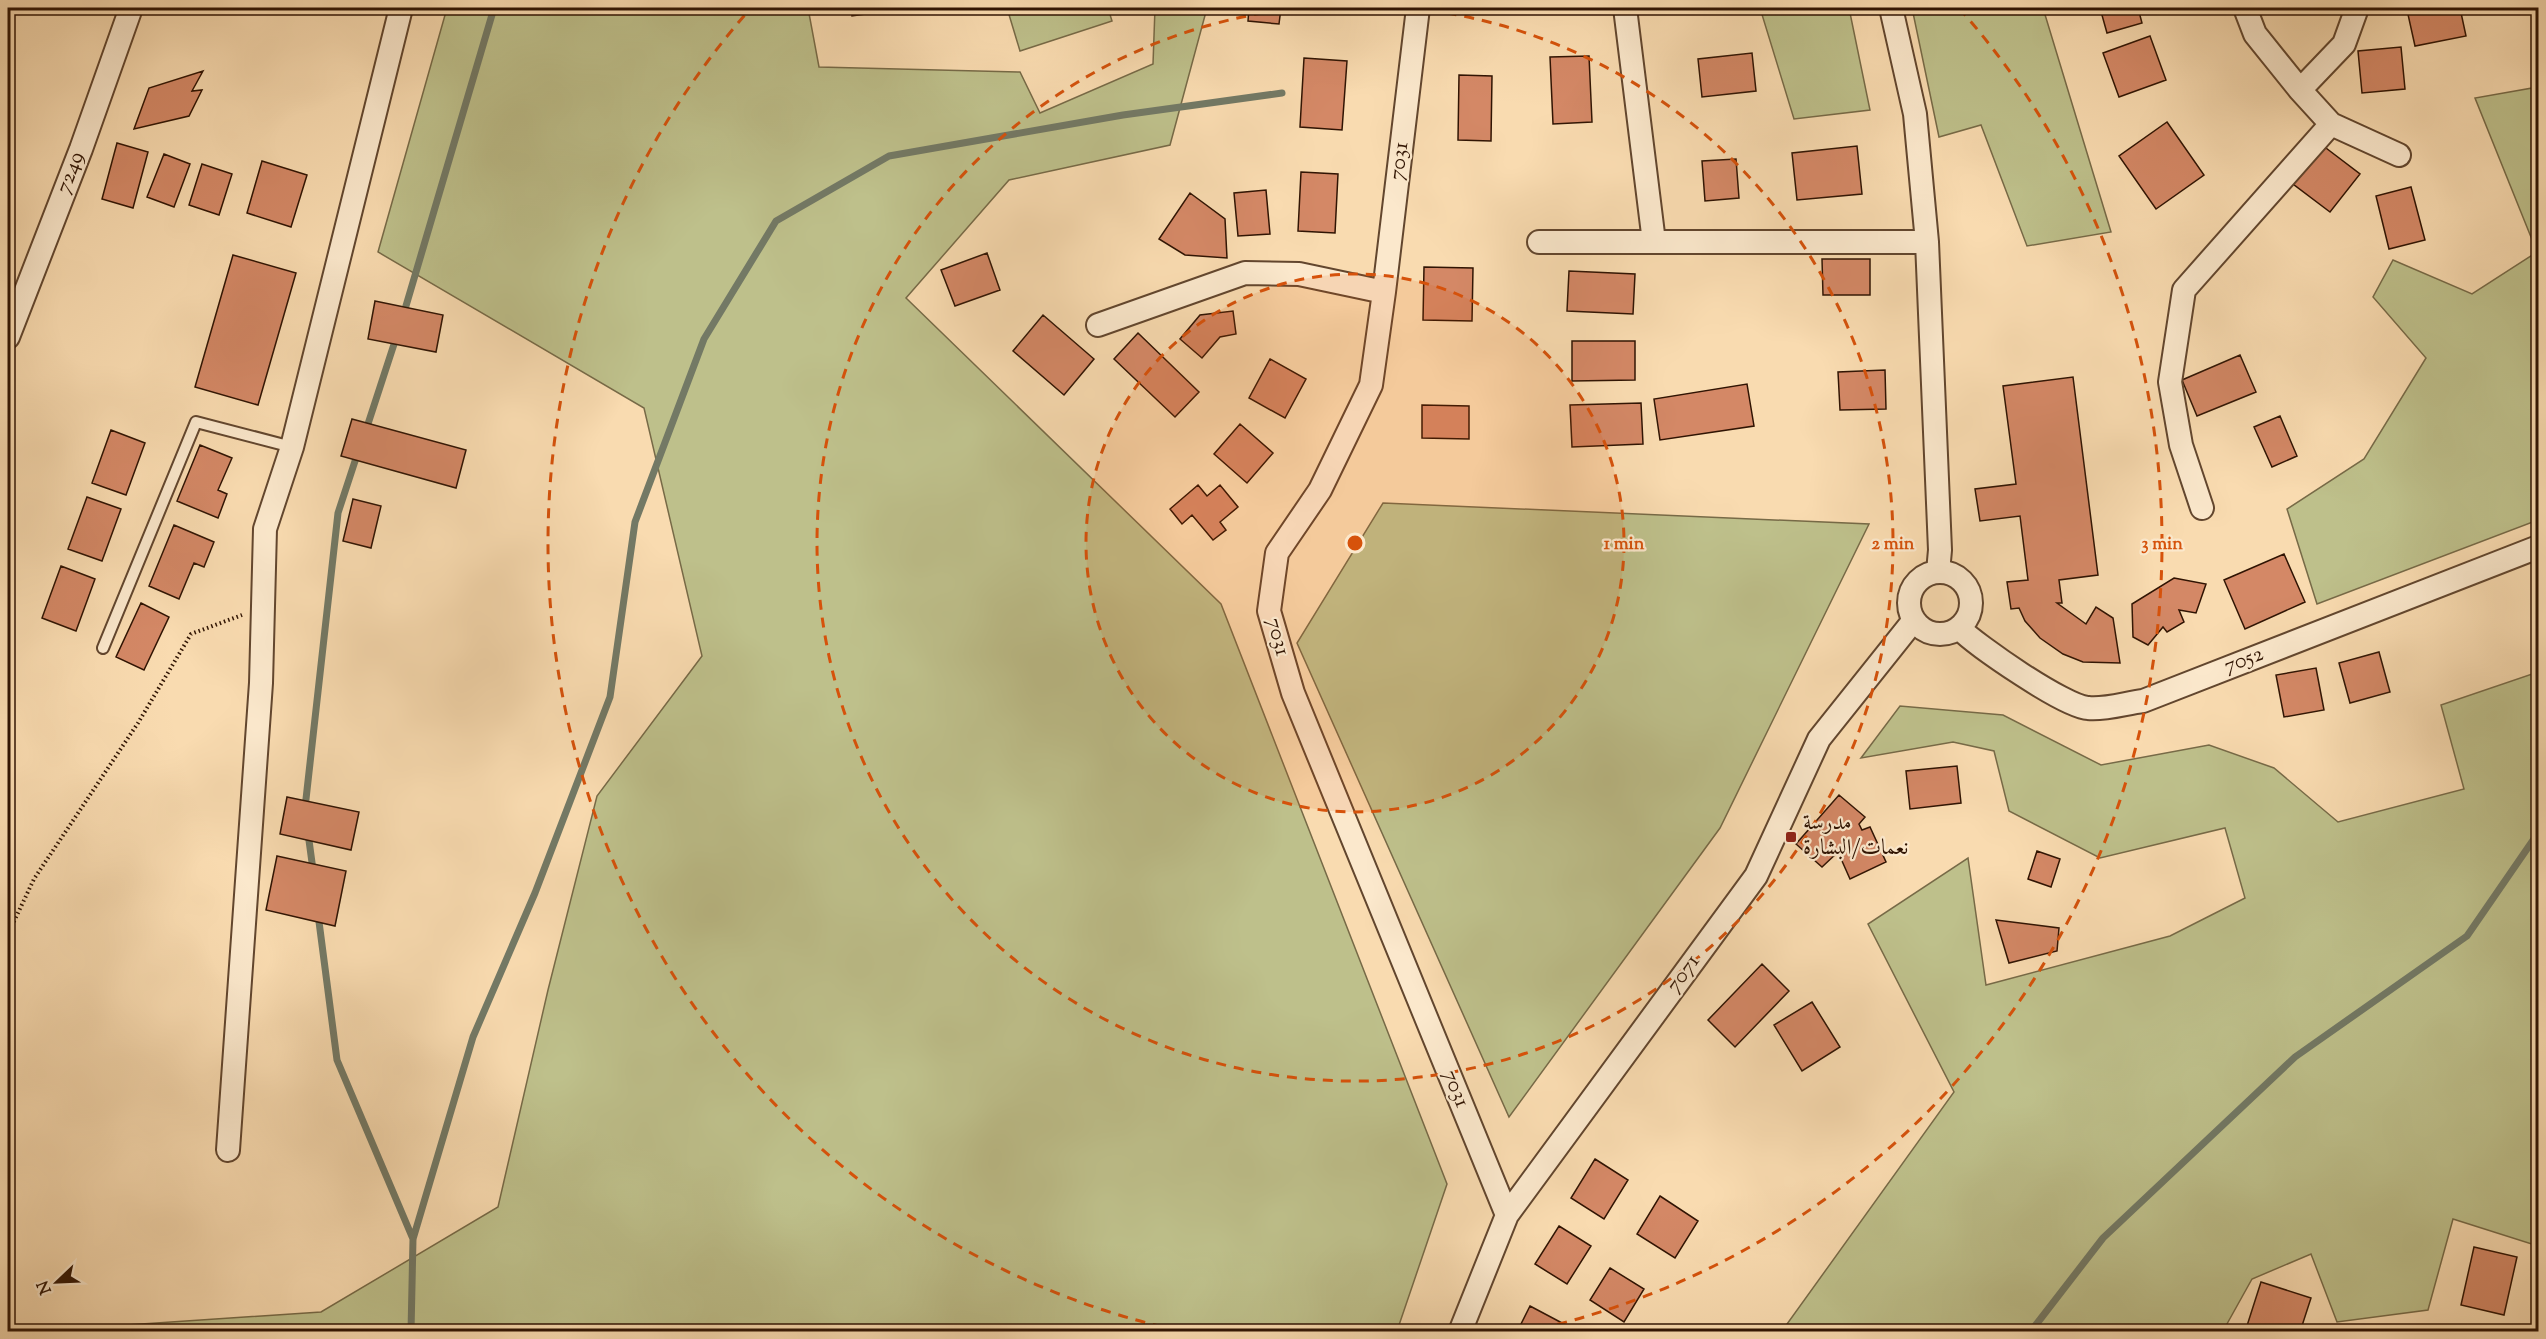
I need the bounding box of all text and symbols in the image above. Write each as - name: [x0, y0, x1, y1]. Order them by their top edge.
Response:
- street label: 7031: [1382, 139, 1418, 182]
- street label: 7249: [48, 147, 94, 199]
- text: 1 min: [1604, 532, 1645, 558]
- text: 2 min: [1872, 532, 1915, 558]
- text: 3 min: [2141, 532, 2183, 558]
- centre of rings: [1345, 533, 1365, 553]
- street label: 7031: [1257, 614, 1298, 660]
- street label: 7052: [2220, 639, 2268, 683]
- place label: مدرسة نعمات/البشارة: [1803, 808, 1908, 865]
- marker: مدرسة نعمات/البشارة: [1784, 830, 1798, 844]
- street label: 7071: [1659, 948, 1709, 1000]
- street label: 7031: [1433, 1065, 1477, 1113]
- north arrow: [27, 1252, 87, 1312]
- text: N: [32, 1276, 59, 1297]

